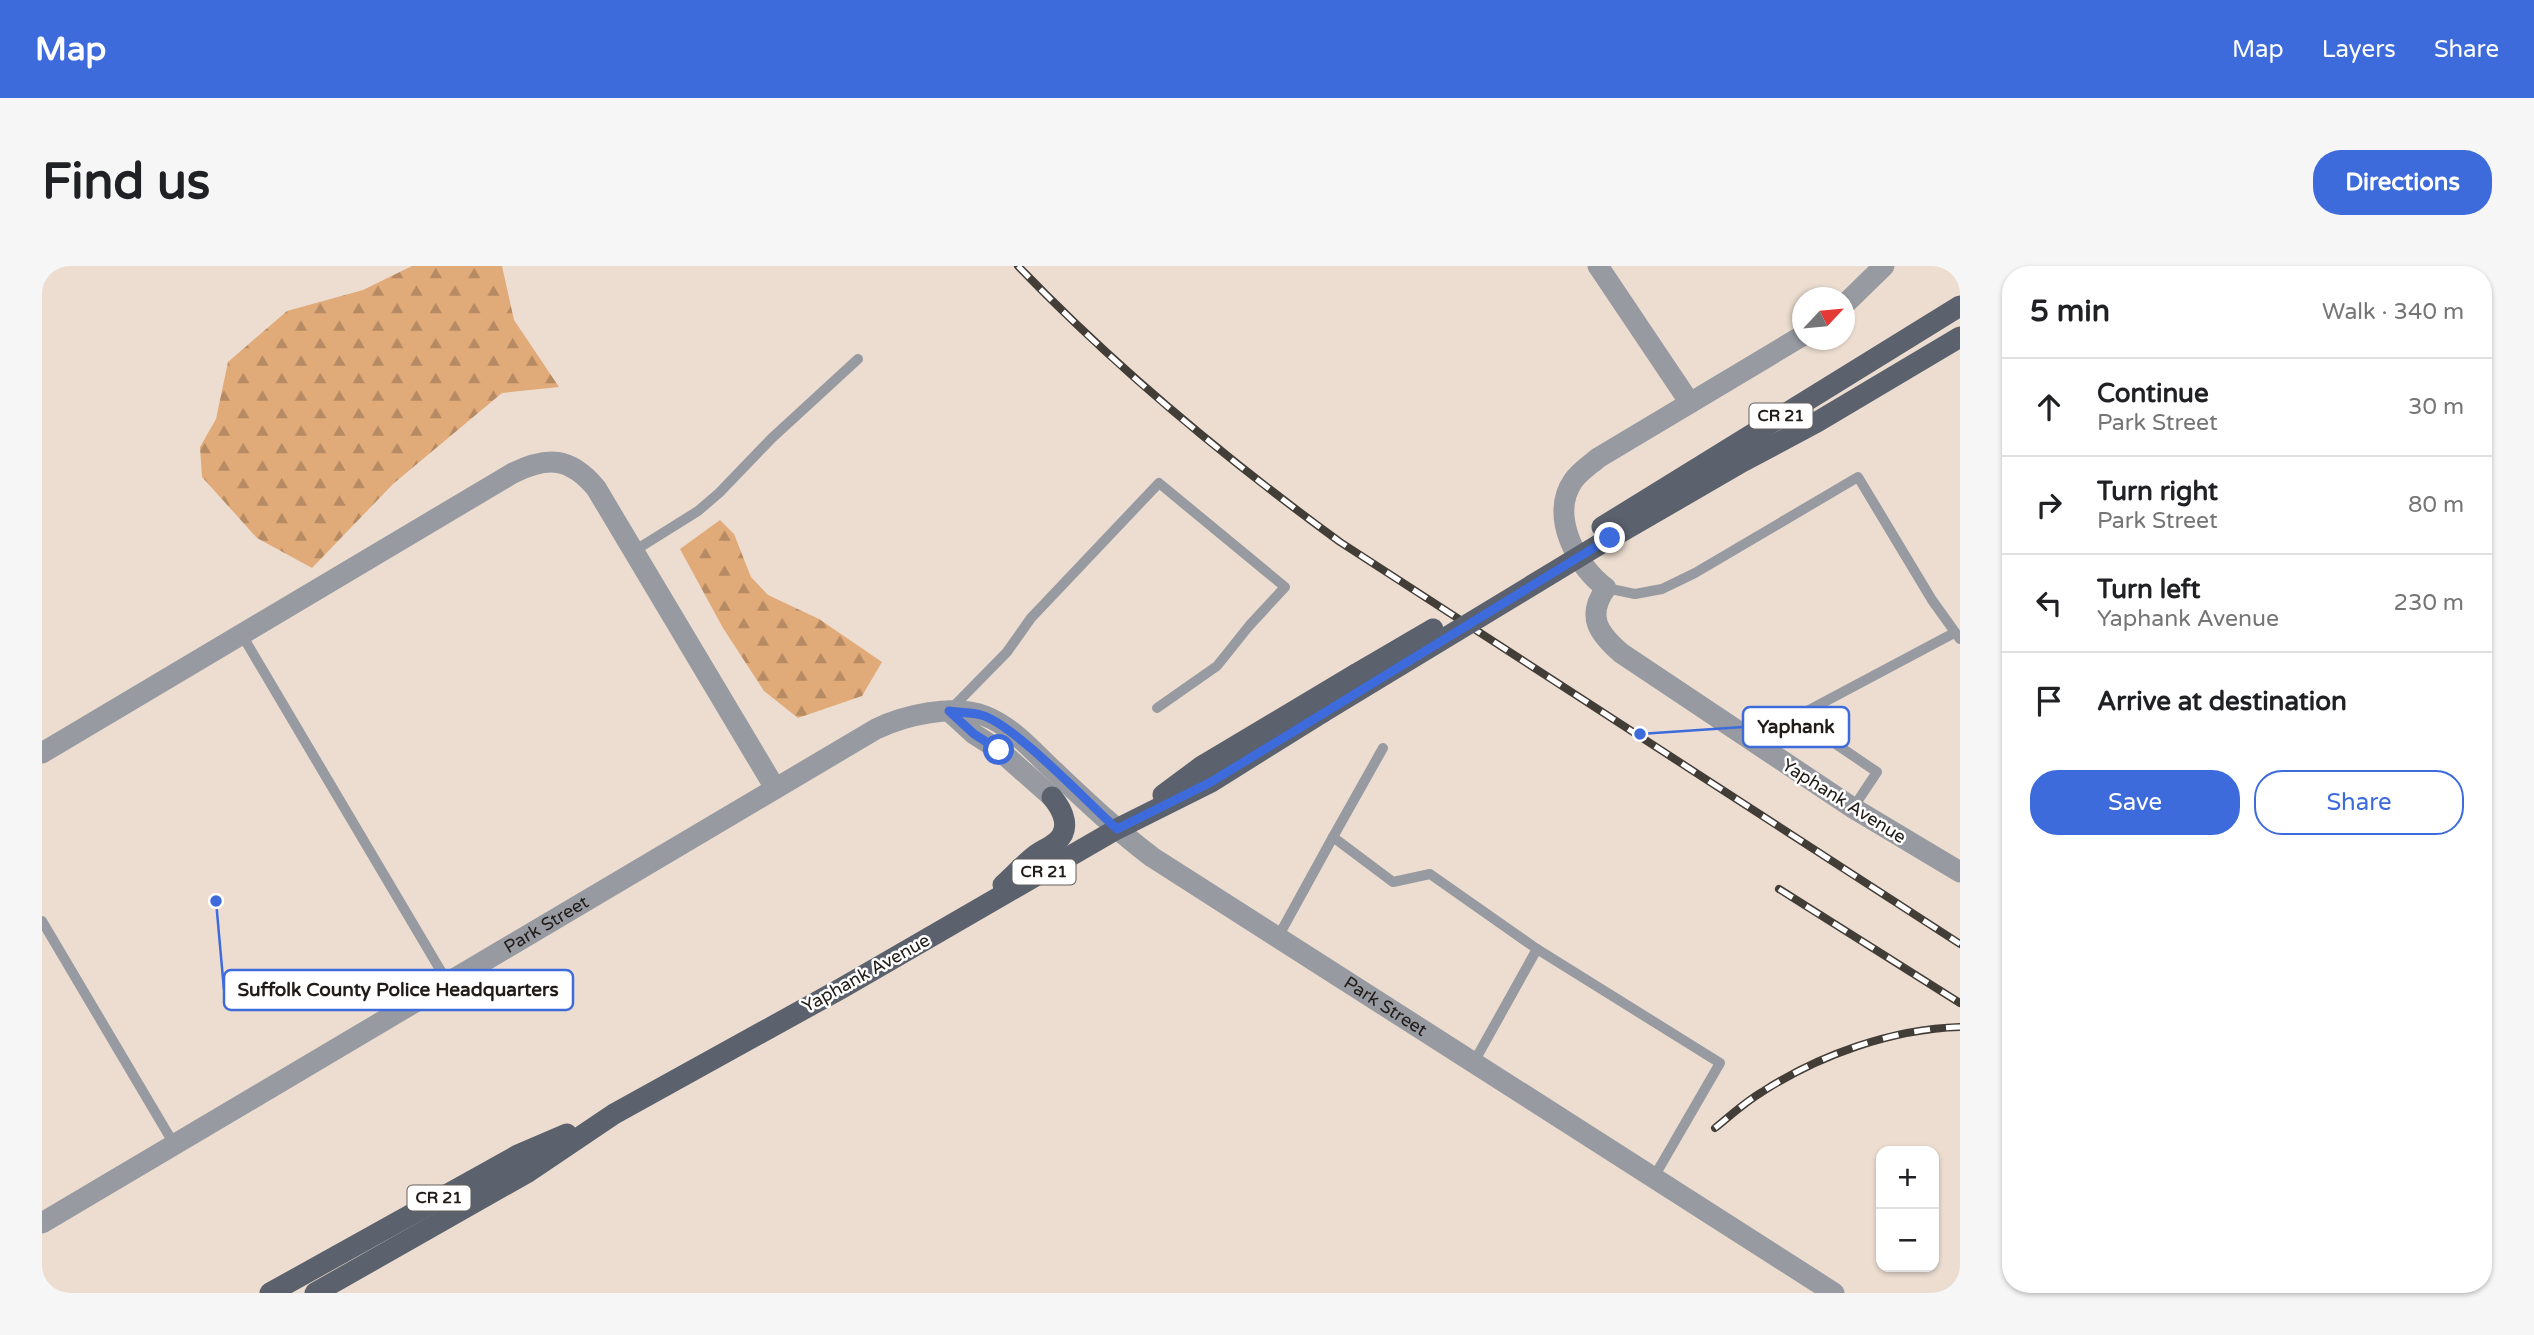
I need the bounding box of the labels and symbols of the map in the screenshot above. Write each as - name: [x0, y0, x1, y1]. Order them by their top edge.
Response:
- north arrow: [1792, 287, 1855, 350]
- road number: CR 21: [1750, 404, 1812, 428]
- route end: [1594, 522, 1625, 553]
- callout: Yaphank: [1743, 707, 1849, 747]
- text: Yaphank: [1757, 716, 1835, 739]
- route start: [983, 734, 1014, 765]
- street label: Yaphank Avenue: [1778, 754, 1910, 848]
- road number: CR 21: [1012, 860, 1076, 884]
- street label: Park Street: [500, 891, 593, 958]
- street label: Yaphank Avenue: [798, 929, 934, 1017]
- callout: Suffolk County Police Headquarters: [224, 970, 573, 1010]
- street label: Park Street: [1340, 972, 1431, 1041]
- text: Suffolk County Police Headquarters: [237, 979, 559, 1002]
- road number: CR 21: [408, 1186, 470, 1210]

